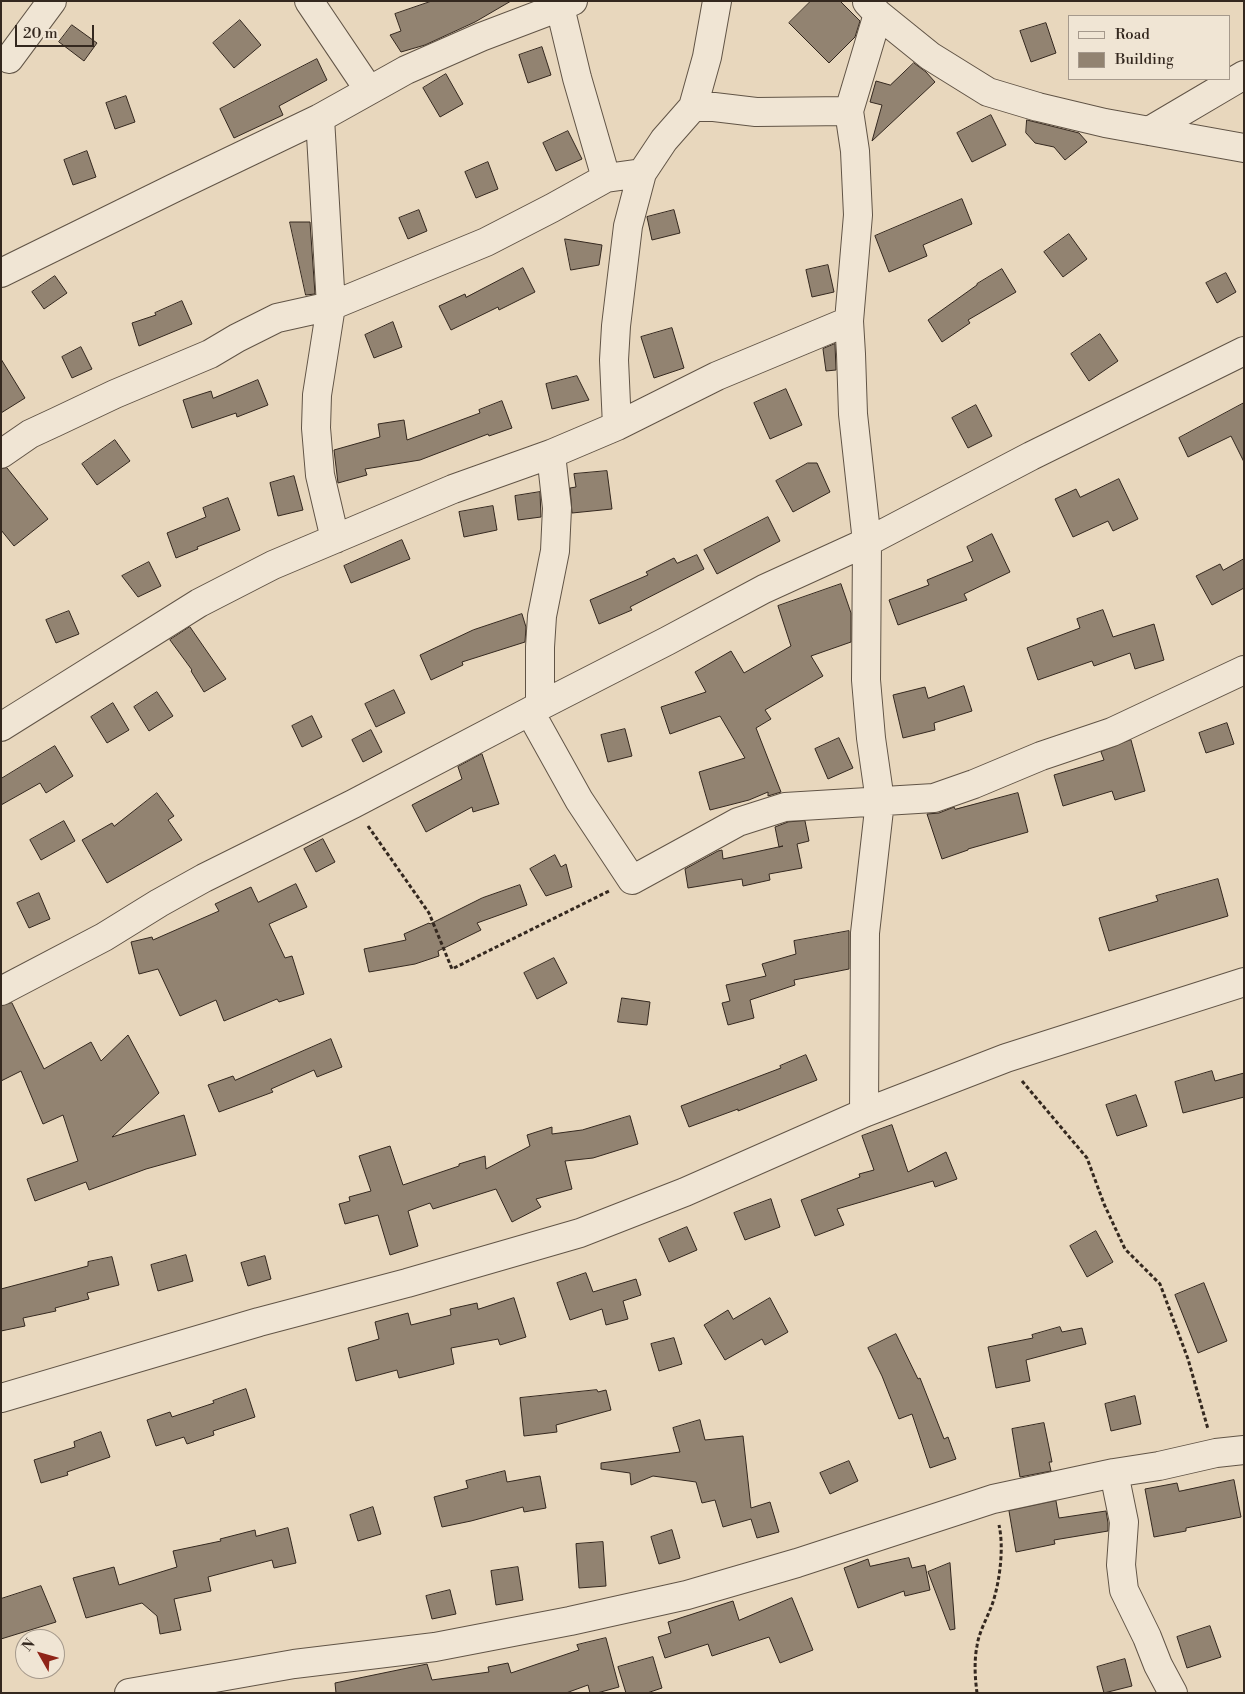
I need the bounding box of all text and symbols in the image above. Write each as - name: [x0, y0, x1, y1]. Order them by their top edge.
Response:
- scale bar: [18, 15, 96, 47]
- legend: [1068, 15, 1230, 80]
- text: 20 m: [23, 24, 58, 43]
- text: Road: [1115, 25, 1150, 44]
- text: Building: [1115, 50, 1174, 69]
- north arrow: [15, 1629, 65, 1679]
- text: N: [18, 1635, 39, 1655]

